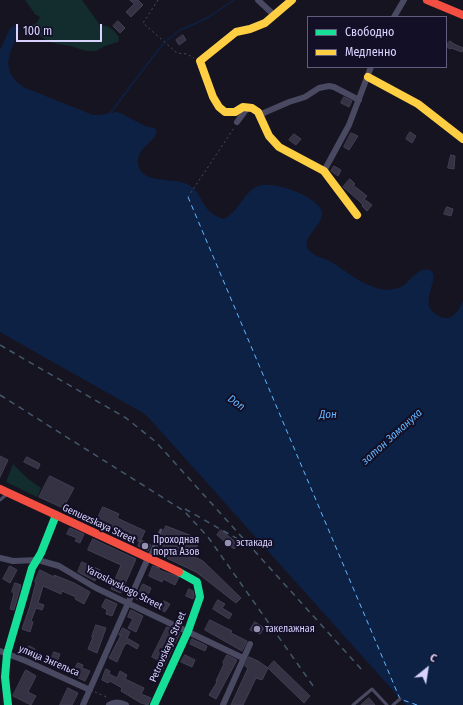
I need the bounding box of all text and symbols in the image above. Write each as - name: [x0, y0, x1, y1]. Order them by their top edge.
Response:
- scale bar: [18, 16, 104, 42]
- legend: [307, 16, 447, 68]
- text: 100 m: [23, 24, 52, 38]
- text: Свободно: [345, 25, 394, 39]
- text: Медленно: [345, 45, 397, 59]
- water label: Don: [225, 392, 247, 414]
- water label: затон Замануха: [359, 406, 425, 468]
- water label: Дон: [319, 408, 337, 422]
- street label: Genuezskaya Street: [60, 502, 138, 546]
- place label: Проходная порта Азов: [153, 534, 200, 558]
- place label: эстакада: [236, 537, 273, 549]
- marker: эстакада: [223, 538, 233, 548]
- marker: Проходная порта Азов: [140, 541, 150, 551]
- street label: Yaroslavskogo Street: [84, 563, 164, 613]
- street label: Petrovskaya Street: [147, 610, 189, 684]
- place label: такелажная: [265, 623, 315, 635]
- marker: такелажная: [252, 624, 262, 634]
- street label: улица Энгельса: [17, 643, 81, 679]
- north arrow: [407, 649, 447, 689]
- text: С: [427, 651, 439, 665]

